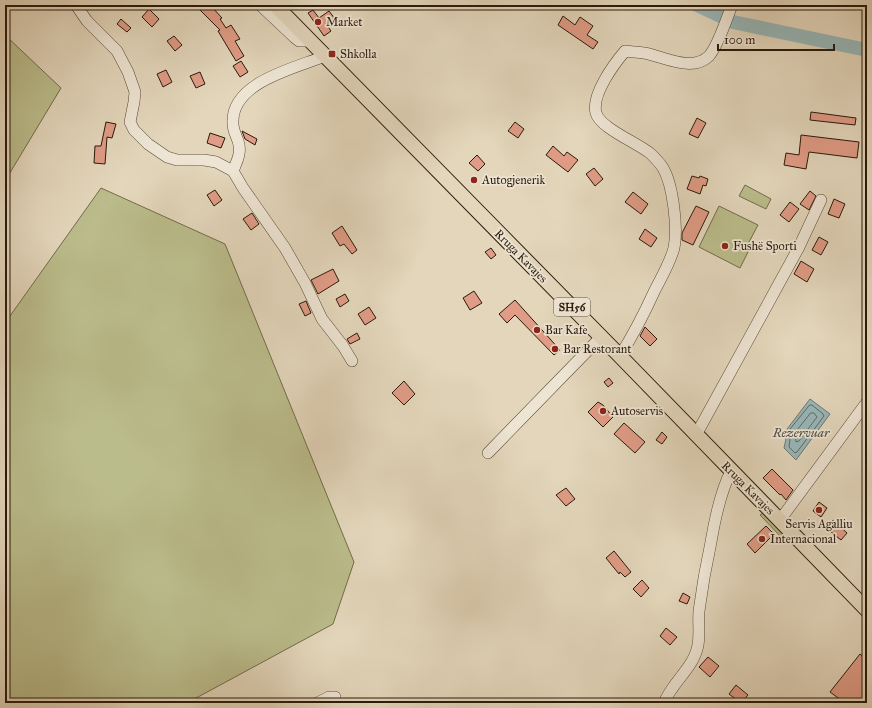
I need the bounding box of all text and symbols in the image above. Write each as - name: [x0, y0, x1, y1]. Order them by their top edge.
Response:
- place label: Market: [326, 15, 363, 29]
- marker: Market: [313, 17, 323, 27]
- scale bar: [718, 26, 834, 52]
- text: 100 m: [724, 33, 755, 47]
- place label: Shkolla: [340, 47, 378, 61]
- marker: Shkolla: [327, 49, 337, 59]
- place label: Autogjenerik: [481, 173, 546, 188]
- marker: Autogjenerik: [469, 175, 479, 185]
- street label: Rruga Kavajes: [491, 227, 550, 286]
- place label: Fushë Sporti: [733, 239, 797, 253]
- marker: Fushë Sporti: [720, 241, 730, 251]
- road number: SH56: [554, 298, 590, 316]
- place label: Bar Kafe: [545, 323, 588, 337]
- marker: Bar Kafe: [532, 325, 542, 335]
- place label: Bar Restorant: [563, 342, 632, 356]
- marker: Bar Restorant: [550, 344, 560, 354]
- place label: Autoservis: [610, 404, 663, 418]
- marker: Autoservis: [598, 406, 608, 416]
- water label: Rezervuar: [772, 425, 830, 441]
- street label: Rruga Kavajes: [718, 459, 777, 518]
- marker: Servis Agalliu: [814, 505, 824, 515]
- place label: Servis Agalliu: [785, 517, 853, 532]
- place label: Internacional: [770, 532, 837, 546]
- marker: Internacional: [757, 534, 767, 544]

